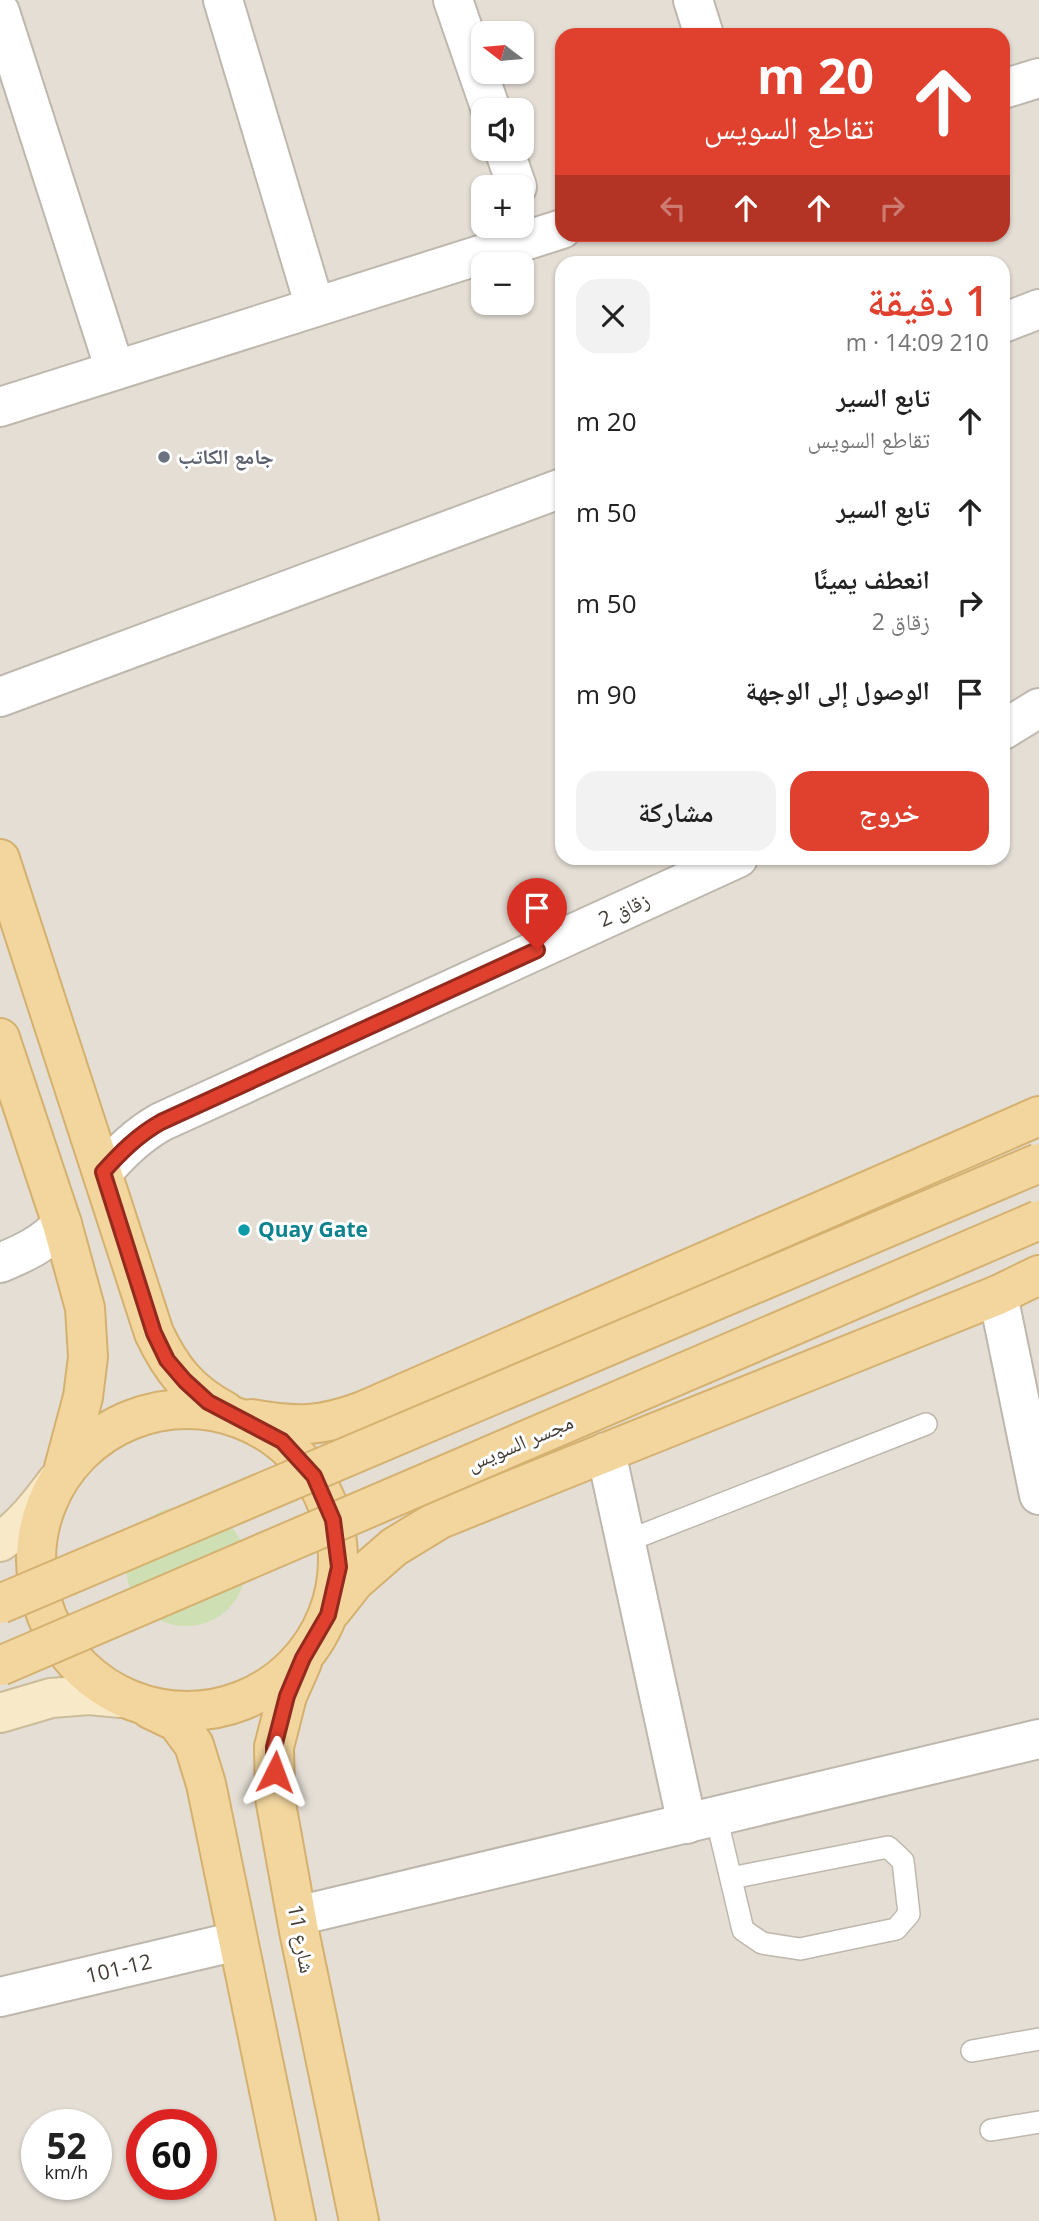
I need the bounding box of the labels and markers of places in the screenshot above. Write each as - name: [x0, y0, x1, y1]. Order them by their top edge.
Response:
- place label: جامع الكاتب: [178, 442, 274, 471]
- marker: جامع الكاتب: [156, 449, 172, 465]
- pin: [507, 878, 567, 950]
- place label: Quay Gate: [258, 1215, 368, 1243]
- marker: Quay Gate: [236, 1222, 252, 1238]

